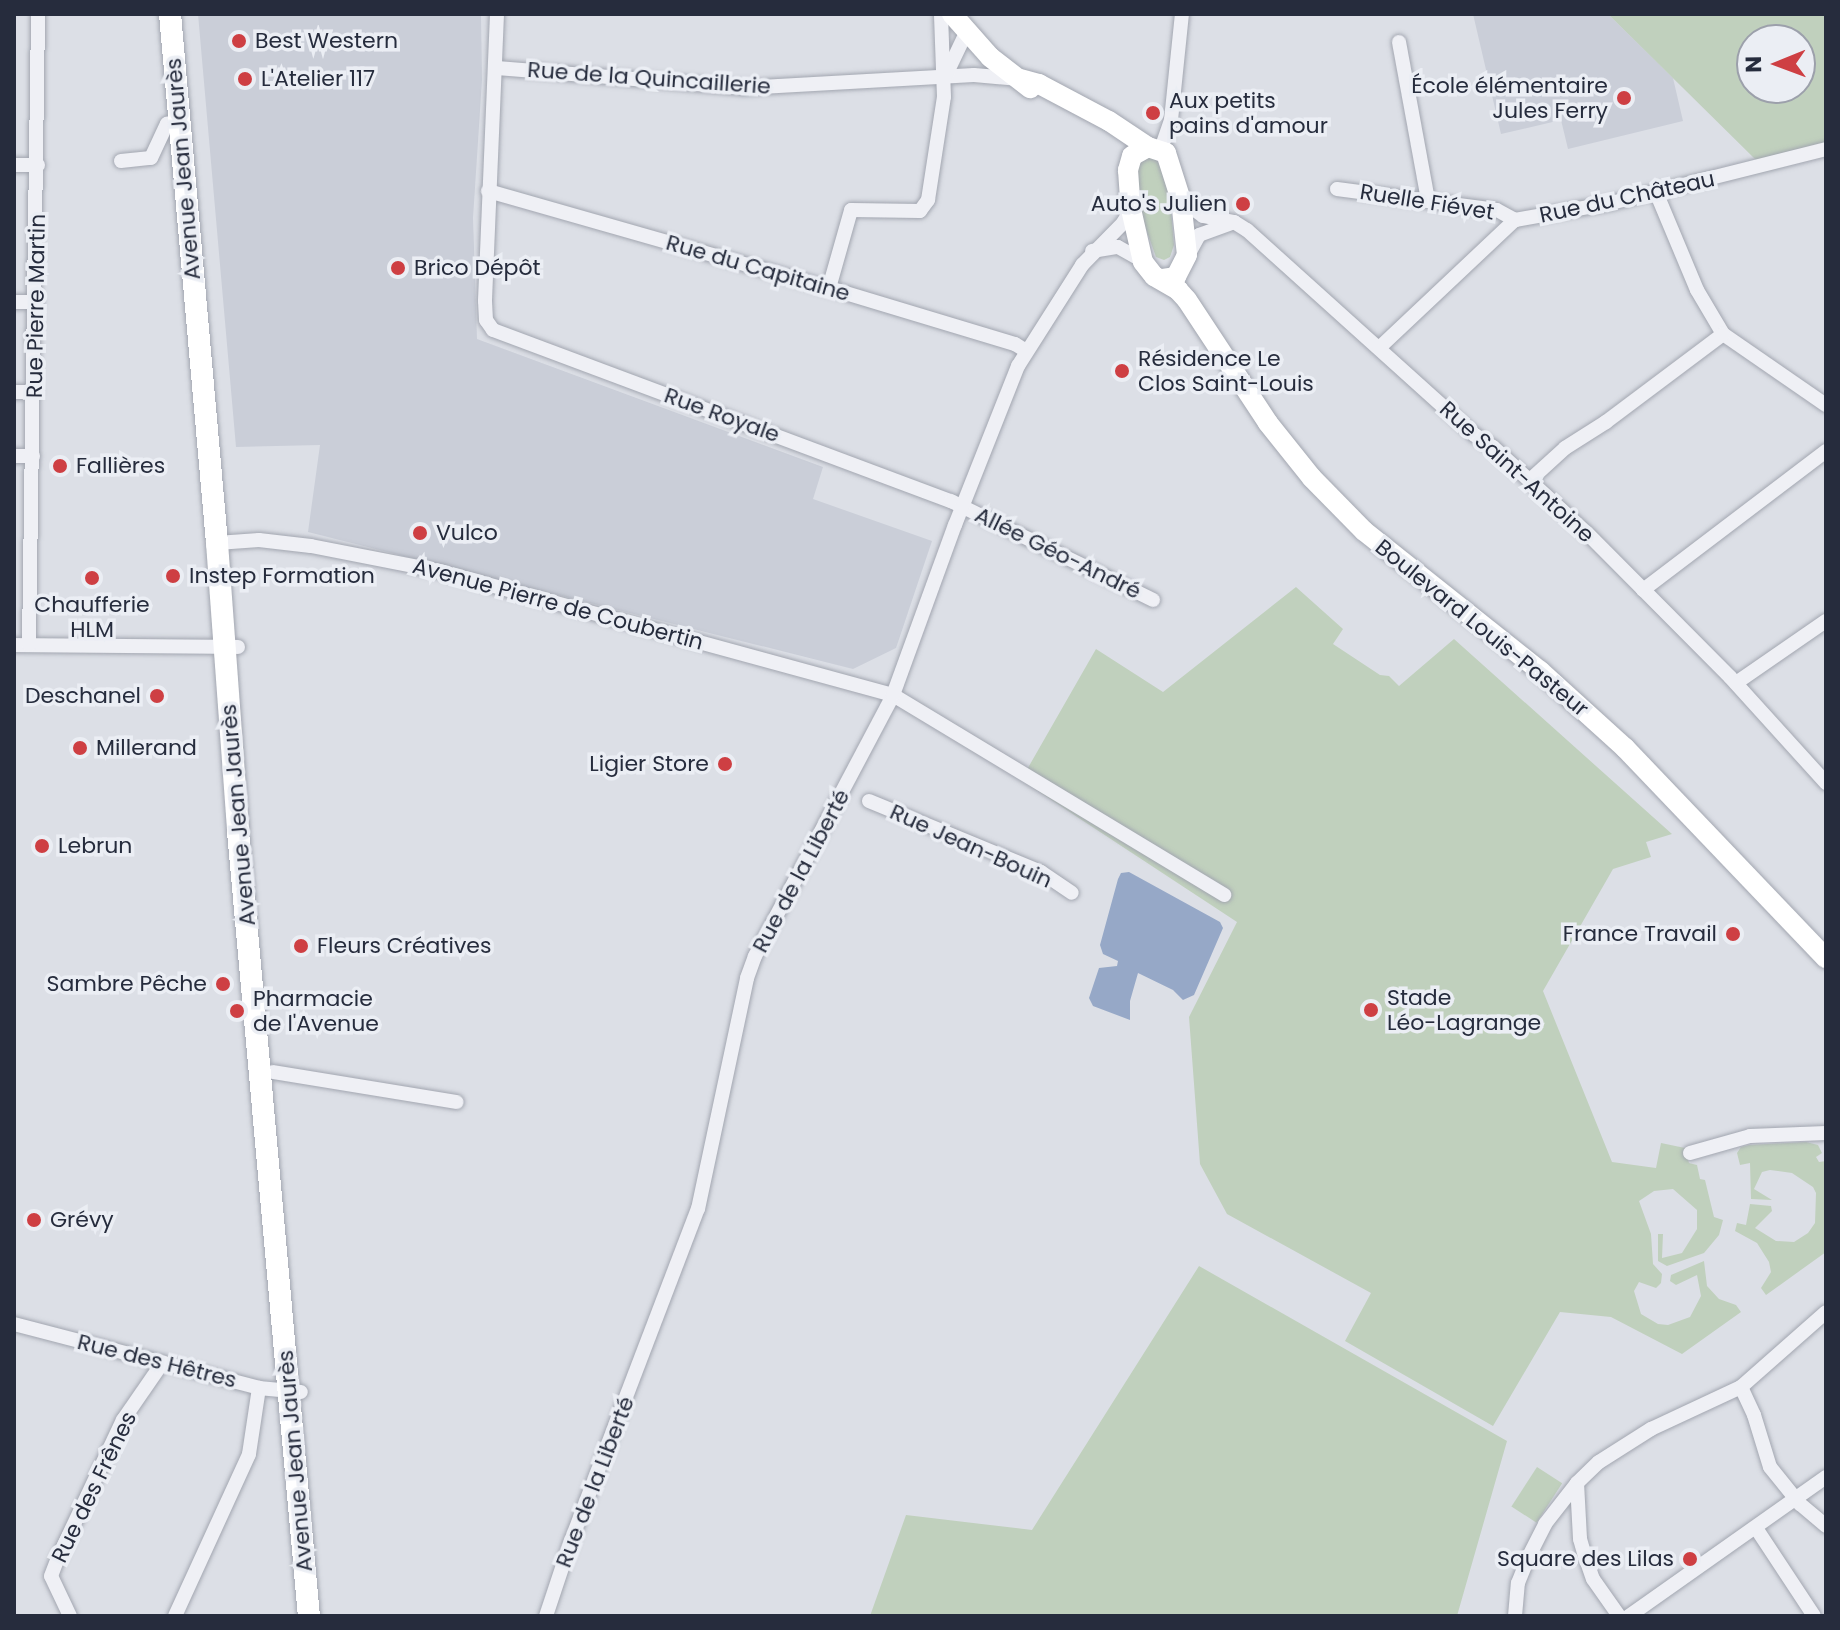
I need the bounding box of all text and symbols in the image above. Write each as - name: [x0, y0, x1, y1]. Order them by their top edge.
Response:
- north arrow: [1736, 24, 1816, 104]
- place label: Best Western: [255, 28, 398, 54]
- marker: Best Western: [230, 32, 248, 50]
- street label: Rue de la Quincaillerie: [526, 56, 772, 100]
- text: N: [1738, 56, 1769, 73]
- street label: Avenue Jean Jaurès: [160, 57, 206, 281]
- place label: L'Atelier 117: [261, 66, 375, 92]
- marker: L'Atelier 117: [236, 70, 254, 88]
- place label: École élémentaire Jules Ferry: [1411, 72, 1608, 124]
- place label: Aux petits pains d'amour: [1169, 87, 1328, 138]
- marker: École élémentaire Jules Ferry: [1615, 89, 1633, 107]
- marker: Aux petits pains d'amour: [1144, 104, 1162, 122]
- street label: Rue du Château: [1537, 166, 1717, 228]
- street label: Ruelle Fiévet: [1358, 178, 1496, 226]
- place label: Auto's Julien: [1091, 191, 1227, 217]
- marker: Auto's Julien: [1234, 195, 1252, 213]
- street label: Rue Pierre Martin: [21, 214, 51, 398]
- street label: Rue du Capitaine: [663, 229, 853, 307]
- place label: Brico Dépôt: [414, 255, 541, 281]
- marker: Brico Dépôt: [389, 259, 407, 277]
- place label: Résidence Le Clos Saint-Louis: [1138, 345, 1314, 396]
- marker: Résidence Le Clos Saint-Louis: [1113, 362, 1131, 380]
- street label: Rue Royale: [661, 382, 783, 448]
- street label: Rue Saint-Antoine: [1434, 396, 1600, 548]
- place label: Fallières: [76, 453, 165, 479]
- marker: Fallières: [51, 457, 69, 475]
- street label: Allée Géo-André: [971, 501, 1145, 605]
- place label: Vulco: [436, 520, 498, 546]
- marker: Vulco: [411, 524, 429, 542]
- street label: Boulevard Louis-Pasteur: [1370, 534, 1594, 722]
- street label: Avenue Pierre de Coubertin: [410, 552, 706, 656]
- place label: Instep Formation: [189, 563, 375, 589]
- marker: Instep Formation: [164, 567, 182, 585]
- marker: Chaufferie HLM: [83, 569, 101, 587]
- place label: Chaufferie HLM: [34, 591, 150, 642]
- place label: Deschanel: [25, 683, 141, 709]
- marker: Deschanel: [148, 687, 166, 705]
- street label: Avenue Jean Jaurès: [215, 703, 261, 927]
- place label: Millerand: [96, 735, 197, 761]
- marker: Millerand: [71, 739, 89, 757]
- place label: Ligier Store: [589, 751, 709, 777]
- marker: Ligier Store: [716, 755, 734, 773]
- street label: Rue de la Liberté: [747, 785, 855, 957]
- street label: Rue Jean-Bouin: [886, 798, 1056, 894]
- place label: Lebrun: [58, 833, 132, 859]
- marker: Lebrun: [33, 837, 51, 855]
- place label: France Travail: [1563, 921, 1717, 947]
- marker: France Travail: [1724, 925, 1742, 943]
- place label: Fleurs Créatives: [317, 933, 491, 959]
- marker: Fleurs Créatives: [292, 937, 310, 955]
- place label: Sambre Pêche: [47, 971, 207, 997]
- marker: Sambre Pêche: [214, 975, 232, 993]
- place label: Stade Léo-Lagrange: [1387, 984, 1541, 1036]
- place label: Pharmacie de l'Avenue: [253, 985, 379, 1036]
- marker: Stade Léo-Lagrange: [1362, 1001, 1380, 1019]
- marker: Pharmacie de l'Avenue: [228, 1002, 246, 1020]
- place label: Grévy: [50, 1207, 114, 1233]
- marker: Grévy: [25, 1211, 43, 1229]
- street label: Rue des Hêtres: [75, 1328, 239, 1394]
- street label: Avenue Jean Jaurès: [272, 1349, 318, 1573]
- street label: Rue de la Liberté: [550, 1393, 640, 1571]
- street label: Rue des Frênes: [46, 1407, 142, 1567]
- place label: Square des Lilas: [1497, 1546, 1674, 1572]
- marker: Square des Lilas: [1681, 1550, 1699, 1568]

